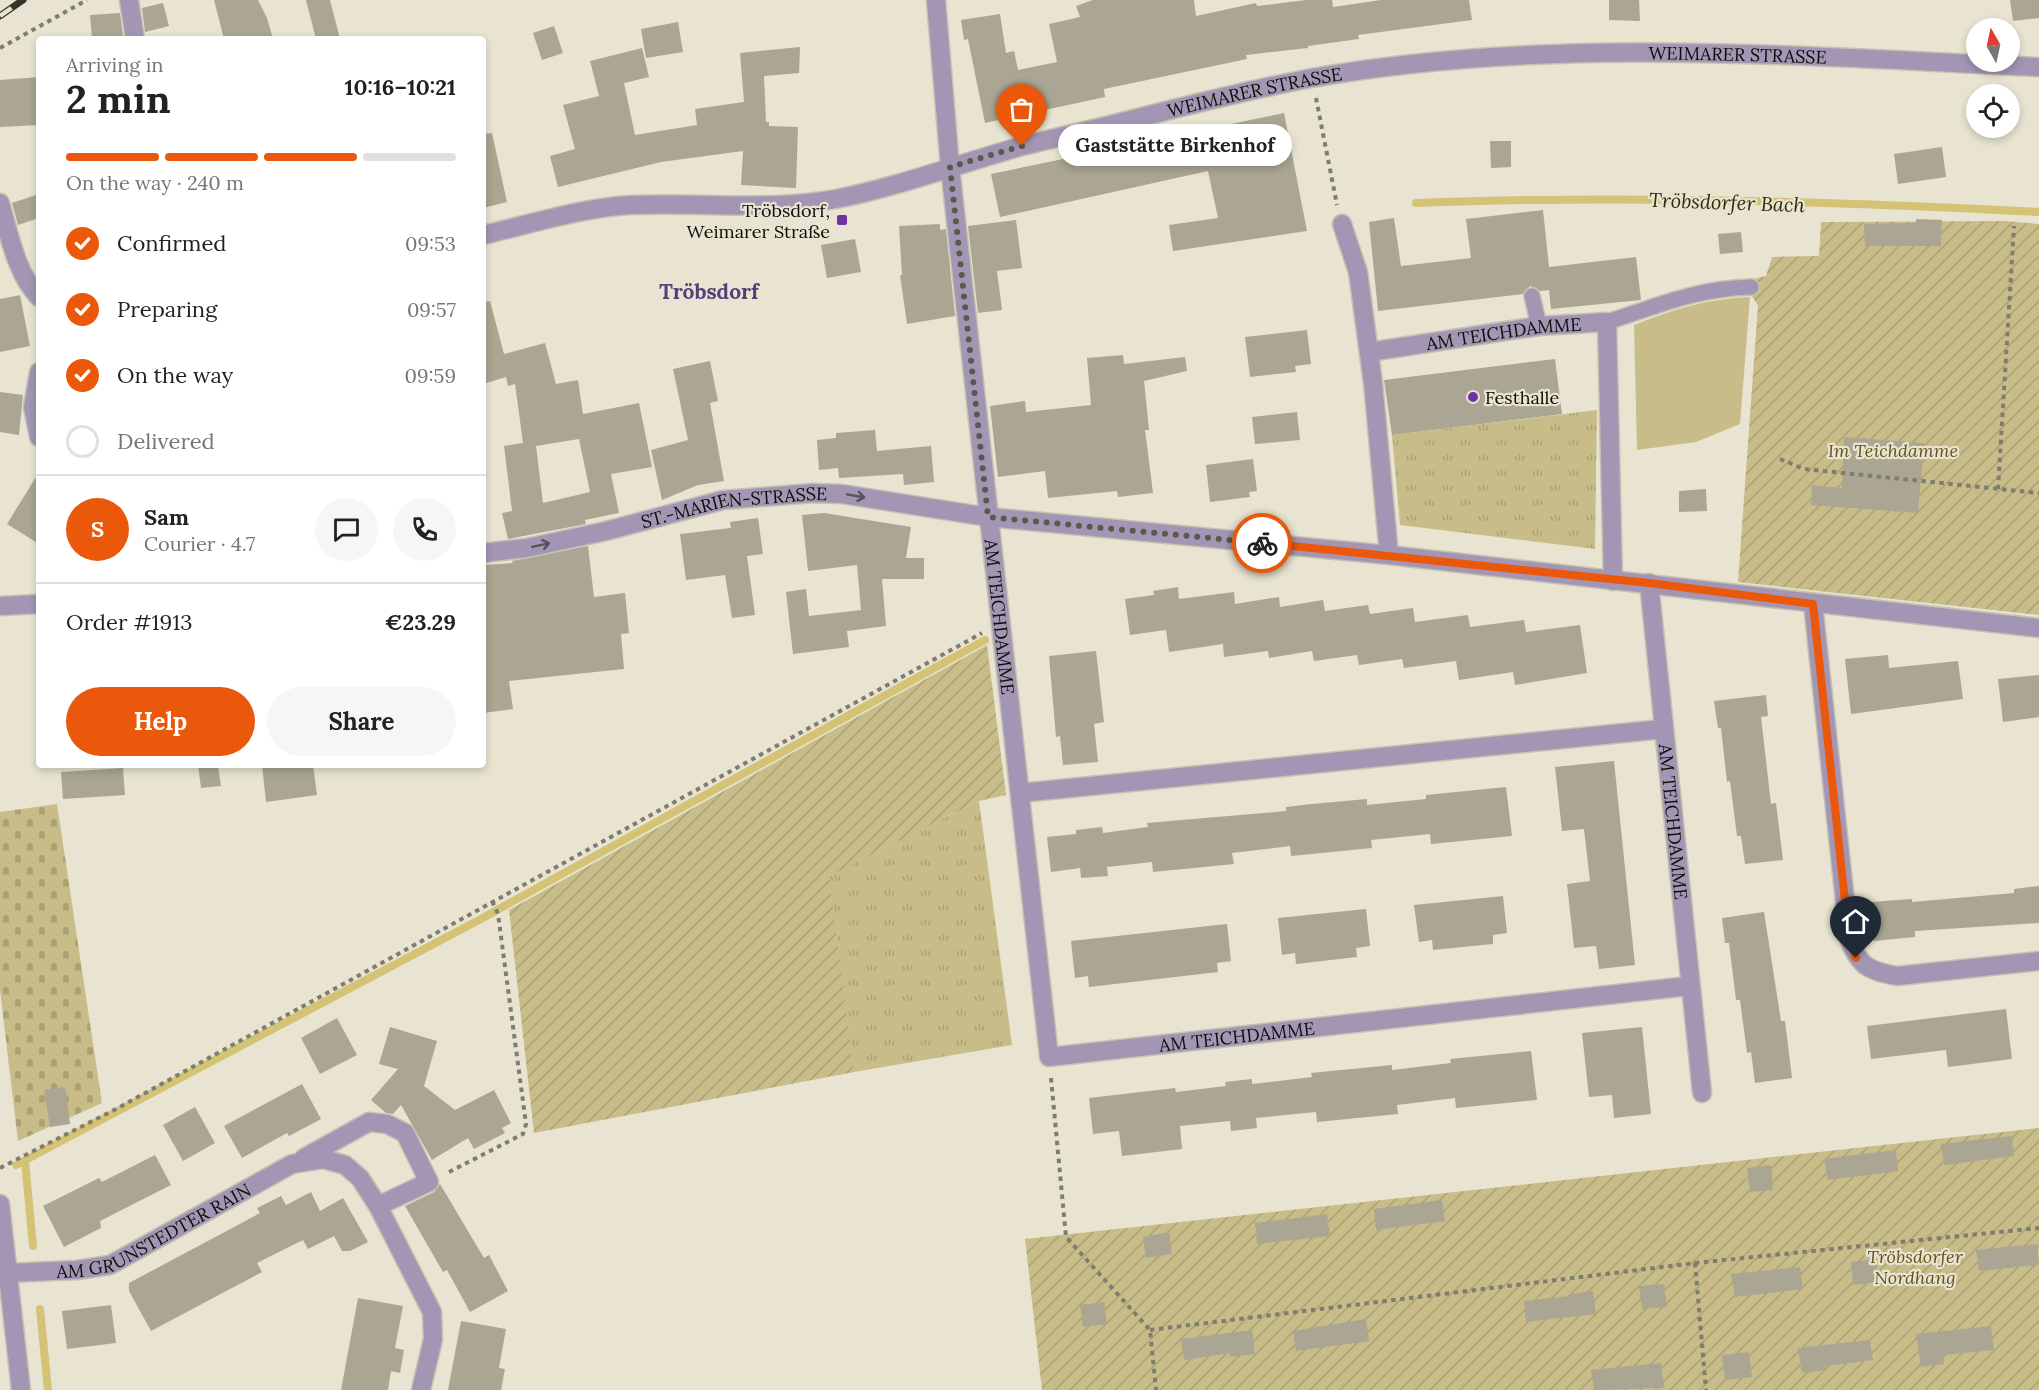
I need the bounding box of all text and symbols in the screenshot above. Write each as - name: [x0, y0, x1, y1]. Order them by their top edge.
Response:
- north arrow: [1966, 18, 2020, 72]
- map controls: [1966, 18, 2020, 138]
- street label: WEIMARER STRASSE: [1648, 41, 1827, 68]
- text: Arriving in: [66, 52, 163, 77]
- street label: WEIMARER STRASSE: [1165, 62, 1344, 122]
- text: 10:16–10:21: [345, 73, 456, 101]
- text: 2 min: [66, 74, 171, 124]
- pin: [996, 84, 1047, 146]
- button: locate: [1966, 84, 2020, 138]
- icon: bag: [1005, 93, 1038, 126]
- callout: Gaststätte Birkenhof: [1058, 125, 1292, 167]
- text: Gaststätte Birkenhof: [1075, 132, 1275, 157]
- text: On the way · 240 m: [66, 170, 244, 195]
- water label: Tröbsdorfer Bach: [1649, 187, 1806, 217]
- place label: Tröbsdorf, Weimarer Straße: [687, 199, 830, 243]
- marker: Tröbsdorf, Weimarer Straße: [835, 213, 849, 227]
- icon: check: [66, 227, 99, 260]
- text: Confirmed: [117, 229, 226, 257]
- text: 09:53: [405, 231, 456, 256]
- district label: Tröbsdorf: [659, 278, 760, 305]
- icon: check: [66, 293, 99, 326]
- text: Preparing: [117, 295, 217, 323]
- text: 09:57: [407, 297, 456, 322]
- street label: AM TEICHDAMME: [1423, 312, 1582, 355]
- icon: check: [66, 359, 99, 392]
- text: On the way: [117, 361, 233, 389]
- text: 09:59: [405, 363, 456, 388]
- place label: Festhalle: [1485, 386, 1560, 409]
- marker: Festhalle: [1466, 390, 1480, 404]
- text: Delivered: [117, 427, 215, 455]
- park label: Im Teichdamme: [1828, 439, 1958, 462]
- street label: ST.-MARIEN-STRASSE: [638, 481, 828, 533]
- one-way arrow: [845, 491, 865, 502]
- button: chat: [315, 498, 378, 561]
- button: phone: [393, 498, 456, 561]
- text: Sam: [144, 503, 189, 531]
- courier: [1232, 513, 1292, 573]
- text: S: [91, 515, 104, 543]
- icon: bike: [1246, 527, 1279, 560]
- text: Courier · 4.7: [144, 531, 255, 556]
- street label: AM TEICHDAMME: [980, 537, 1020, 696]
- one-way arrow: [531, 539, 550, 551]
- text: Order #1913: [66, 608, 192, 636]
- text: €23.29: [385, 608, 456, 636]
- button: Help: [66, 687, 255, 756]
- button: Share: [267, 687, 456, 756]
- street label: AM TEICHDAMME: [1654, 742, 1693, 901]
- pin: [1830, 896, 1881, 958]
- icon: home: [1839, 905, 1872, 938]
- street label: AM TEICHDAMME: [1157, 1016, 1316, 1056]
- street label: AM GRUNSTEDTER RAIN: [55, 1178, 255, 1282]
- park label: Tröbsdorfer Nordhang: [1867, 1245, 1964, 1289]

